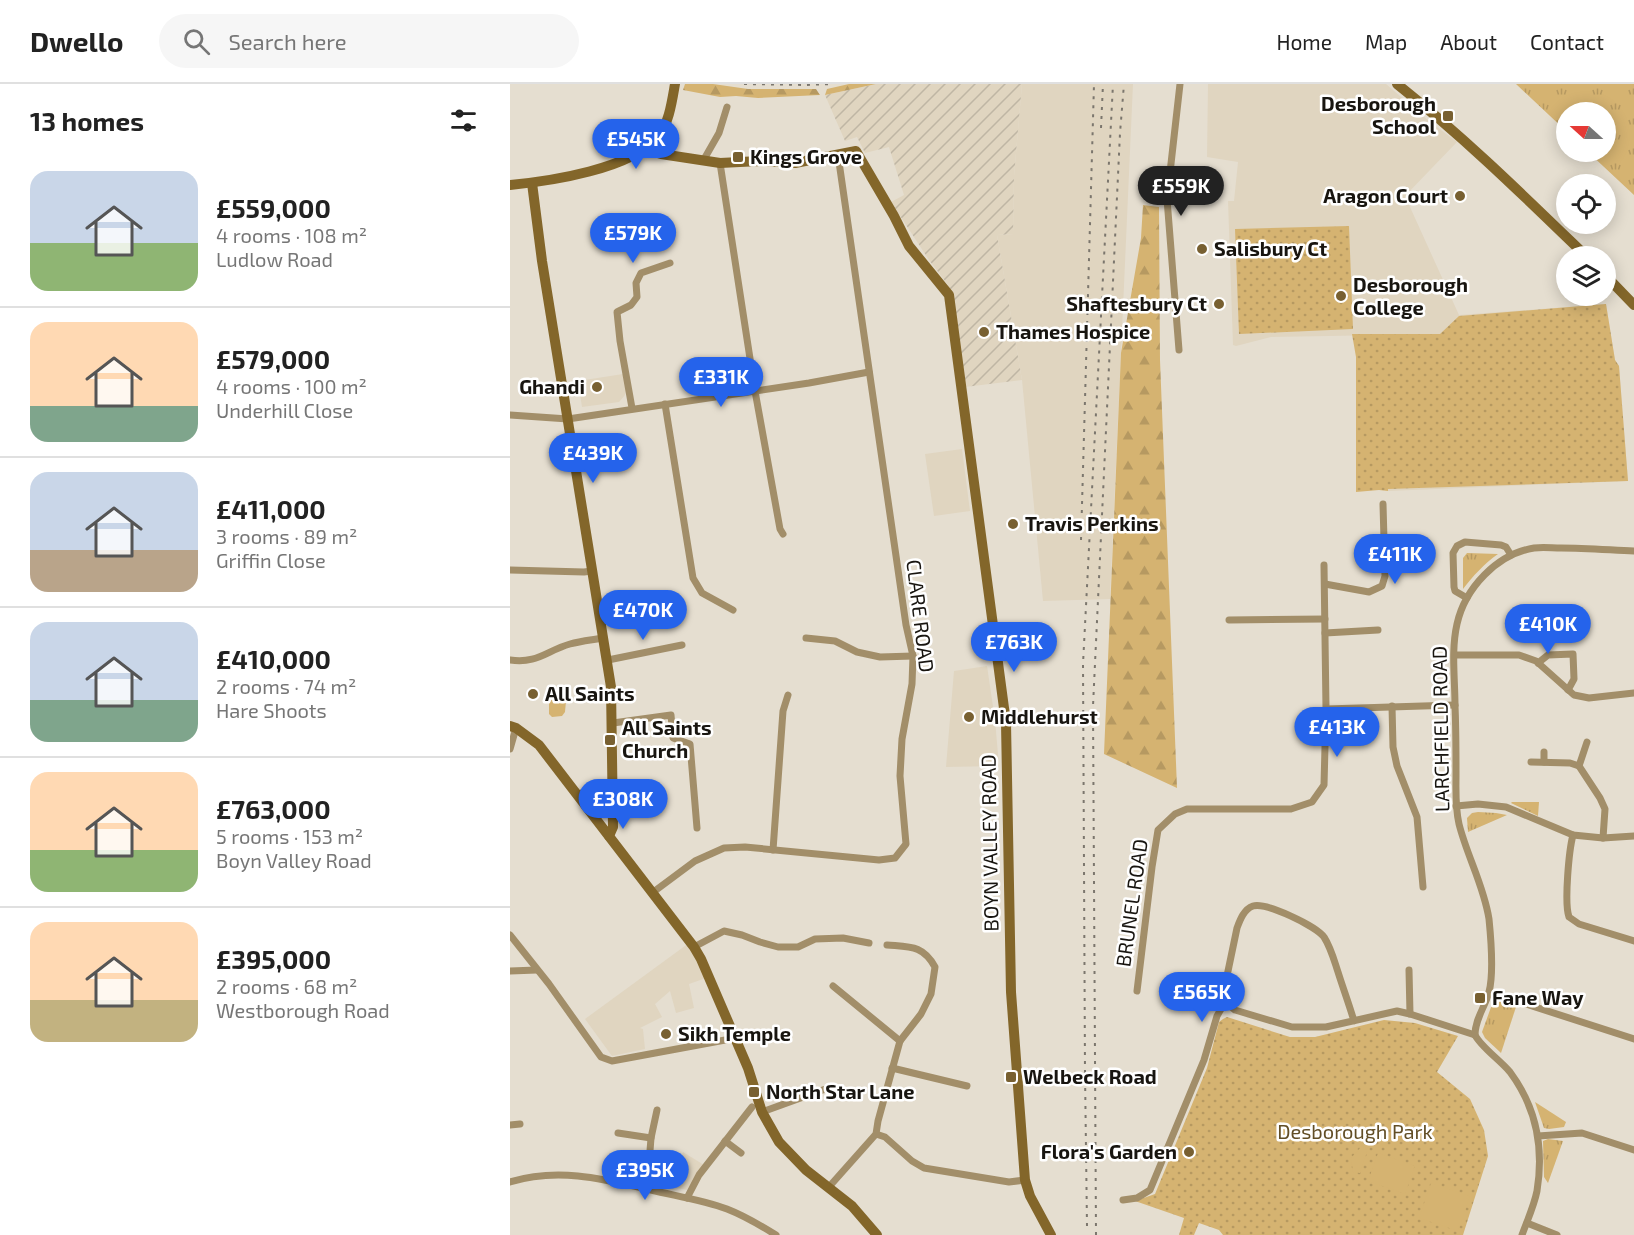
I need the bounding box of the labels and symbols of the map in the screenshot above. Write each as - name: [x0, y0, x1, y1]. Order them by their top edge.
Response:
- place label: Desborough School: [1321, 91, 1436, 138]
- north arrow: [1556, 102, 1616, 162]
- marker: Desborough School: [1441, 109, 1455, 123]
- pin: £545K: [594, 119, 678, 170]
- place label: Kings Grove: [750, 144, 862, 168]
- marker: Kings Grove: [731, 150, 745, 164]
- pin: £559K: [1139, 166, 1223, 217]
- place label: Aragon Court: [1323, 183, 1448, 207]
- marker: Aragon Court: [1453, 189, 1467, 203]
- pin: £579K: [591, 213, 675, 264]
- place label: Salisbury Ct: [1214, 236, 1327, 261]
- marker: Salisbury Ct: [1195, 242, 1209, 256]
- place label: Desborough College: [1353, 272, 1468, 319]
- marker: Desborough College: [1334, 289, 1348, 303]
- place label: Shaftesbury Ct: [1066, 291, 1207, 316]
- marker: Shaftesbury Ct: [1212, 297, 1226, 311]
- place label: Thames Hospice: [996, 319, 1150, 343]
- marker: Thames Hospice: [977, 325, 991, 339]
- pin: £331K: [679, 357, 763, 408]
- place label: Ghandi: [519, 374, 585, 398]
- marker: Ghandi: [590, 380, 604, 394]
- pin: £439K: [551, 433, 635, 484]
- place label: Travis Perkins: [1025, 511, 1159, 535]
- marker: Travis Perkins: [1006, 517, 1020, 531]
- pin: £411K: [1353, 534, 1437, 585]
- street label: CLARE ROAD: [902, 558, 940, 674]
- pin: £470K: [601, 590, 685, 641]
- pin: £410K: [1506, 604, 1590, 655]
- pin: £763K: [972, 622, 1056, 673]
- street label: LARCHFIELD ROAD: [1427, 646, 1453, 812]
- place label: All Saints: [545, 681, 635, 705]
- marker: All Saints: [526, 687, 540, 701]
- place label: Middlehurst: [981, 704, 1098, 728]
- pin: £413K: [1295, 707, 1379, 758]
- marker: Middlehurst: [962, 710, 976, 724]
- place label: All Saints Church: [622, 715, 712, 762]
- marker: All Saints Church: [603, 733, 617, 747]
- street label: BOYN VALLEY ROAD: [975, 754, 1003, 932]
- pin: £308K: [581, 779, 665, 830]
- street label: BRUNEL ROAD: [1110, 837, 1152, 968]
- pin: £565K: [1160, 972, 1244, 1023]
- place label: Fane Way: [1492, 985, 1584, 1010]
- marker: Fane Way: [1473, 991, 1487, 1005]
- place label: Sikh Temple: [678, 1021, 791, 1045]
- marker: Sikh Temple: [659, 1027, 673, 1041]
- place label: Welbeck Road: [1023, 1064, 1157, 1088]
- marker: Welbeck Road: [1004, 1070, 1018, 1084]
- place label: North Star Lane: [766, 1079, 914, 1103]
- marker: North Star Lane: [747, 1085, 761, 1099]
- park label: Desborough Park: [1277, 1119, 1433, 1143]
- place label: Flora's Garden: [1041, 1139, 1177, 1163]
- marker: Flora's Garden: [1182, 1145, 1196, 1159]
- pin: £395K: [603, 1150, 687, 1201]

